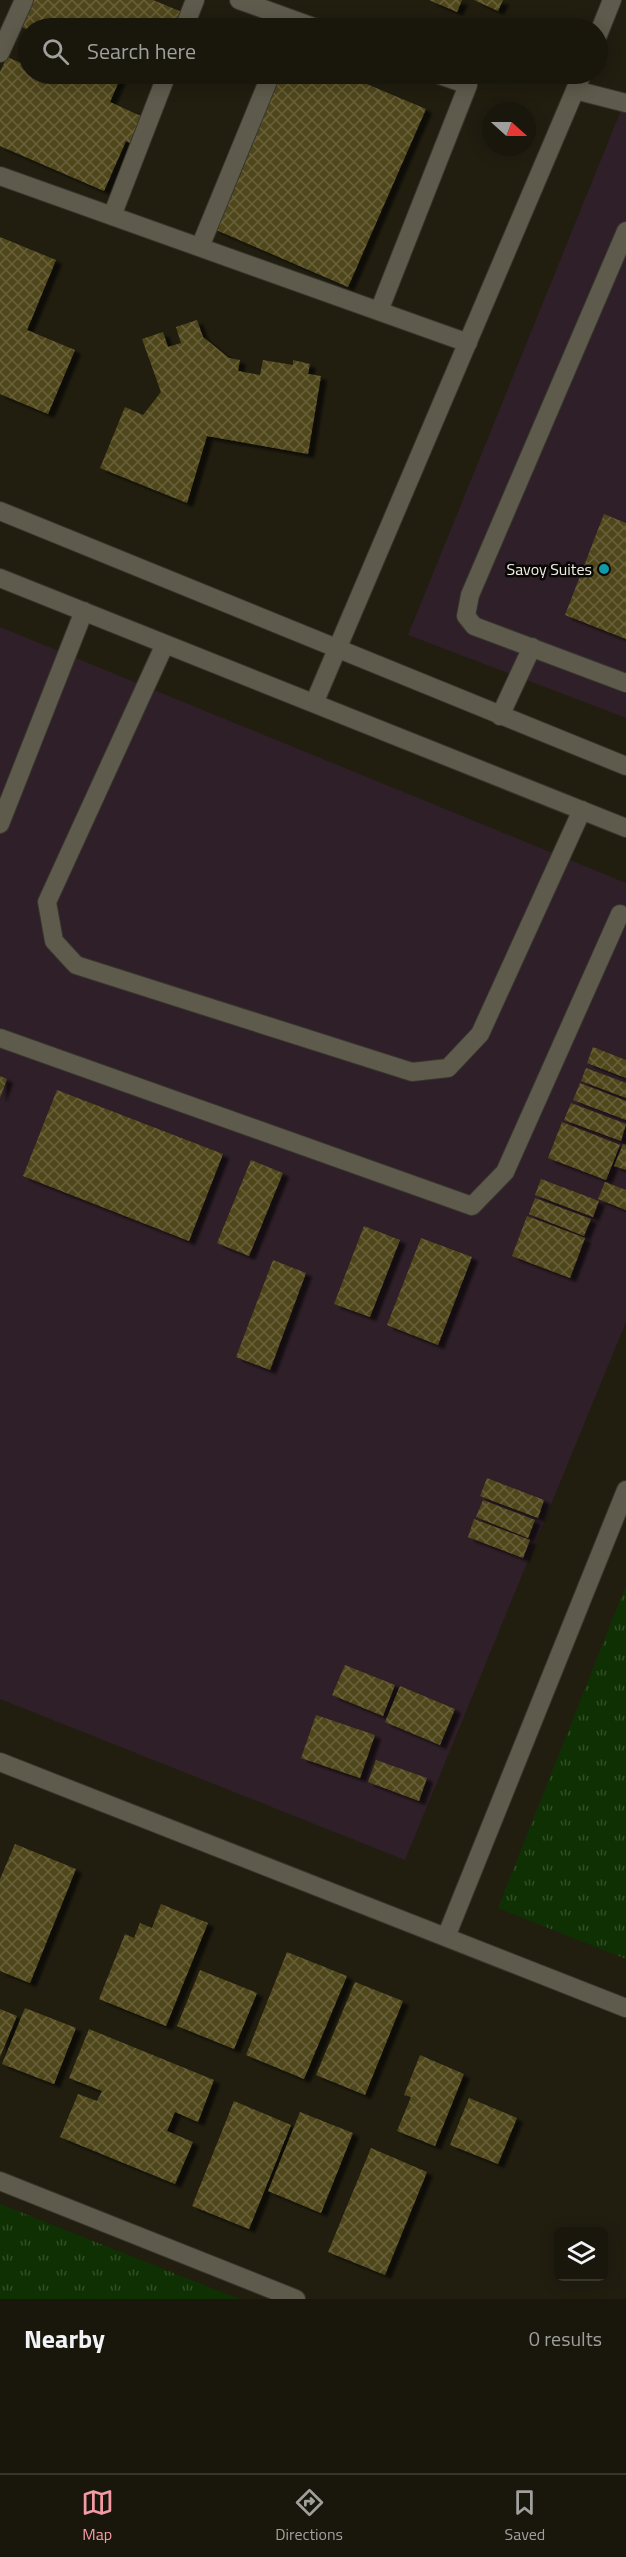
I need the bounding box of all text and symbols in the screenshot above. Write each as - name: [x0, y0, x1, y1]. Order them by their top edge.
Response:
- search box: [18, 18, 608, 84]
- text: Search here: [87, 34, 196, 68]
- icon: search: [39, 35, 72, 68]
- north arrow: [482, 102, 536, 156]
- place label: Savoy Suites: [506, 557, 592, 581]
- marker: Savoy Suites: [597, 562, 611, 576]
- map controls: [554, 2227, 608, 2281]
- button: layers: [554, 2227, 608, 2281]
- text: Nearby: [24, 2319, 105, 2358]
- text: 0 results: [529, 2323, 602, 2354]
- tab: Map: [81, 2486, 114, 2546]
- tab: Directions: [275, 2486, 343, 2546]
- tab: Saved: [505, 2486, 545, 2546]

